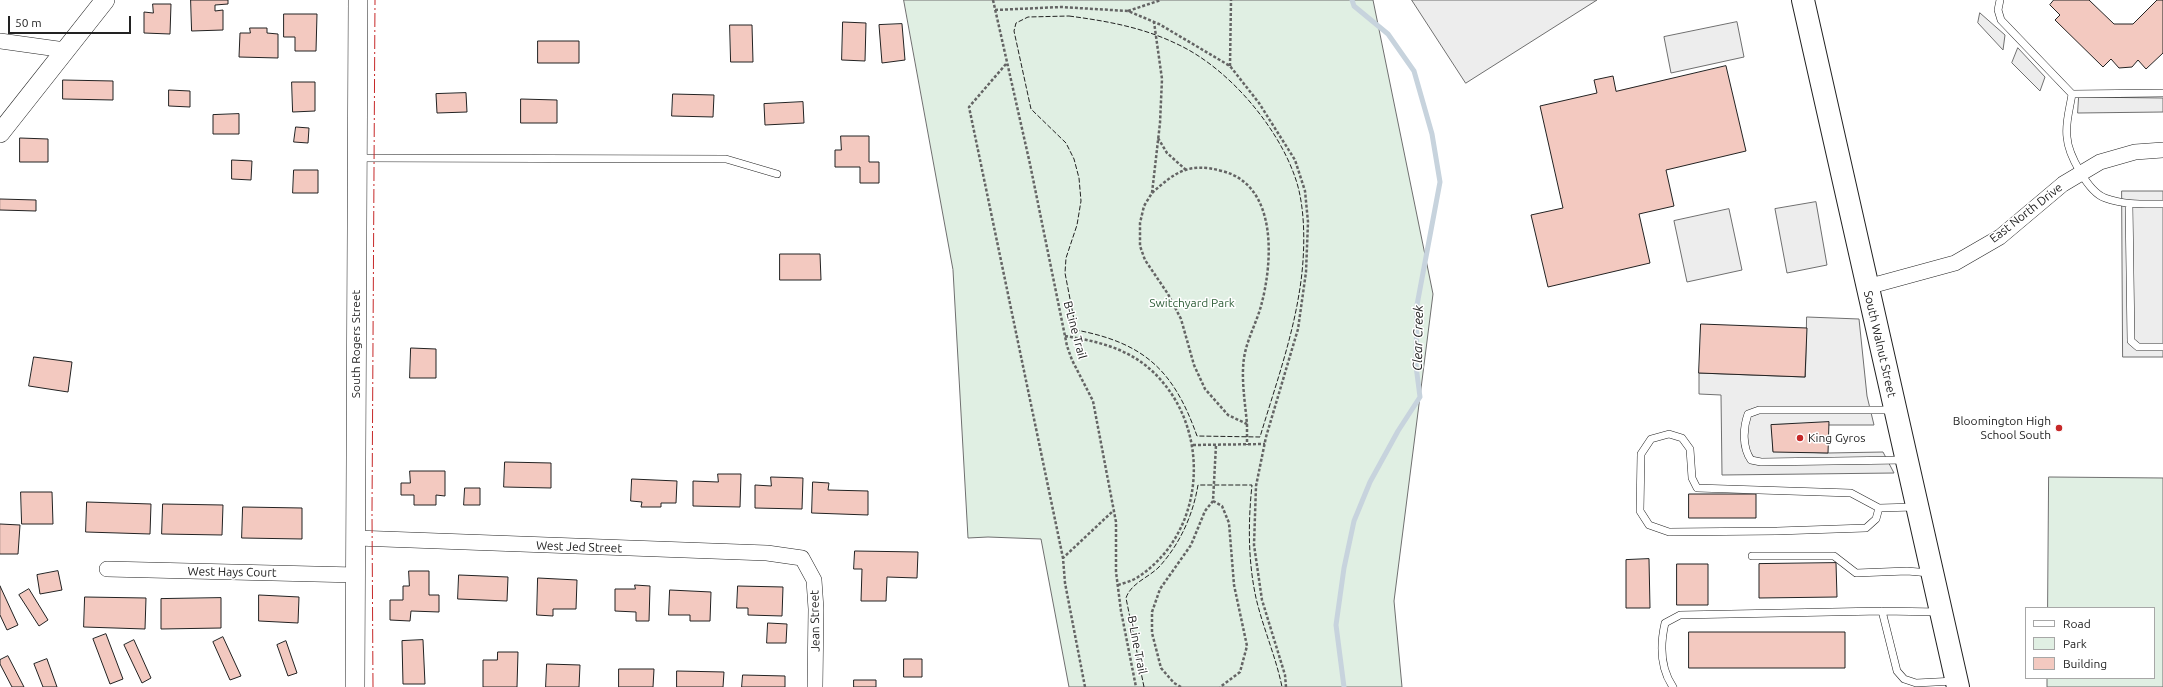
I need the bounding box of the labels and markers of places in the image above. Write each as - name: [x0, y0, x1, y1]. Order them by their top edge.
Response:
- place label: Bloomington High School South: [1953, 414, 2051, 442]
- marker: Bloomington High School South: [2054, 423, 2064, 433]
- place label: King Gyros: [1808, 431, 1865, 445]
- marker: King Gyros: [1795, 433, 1805, 443]

